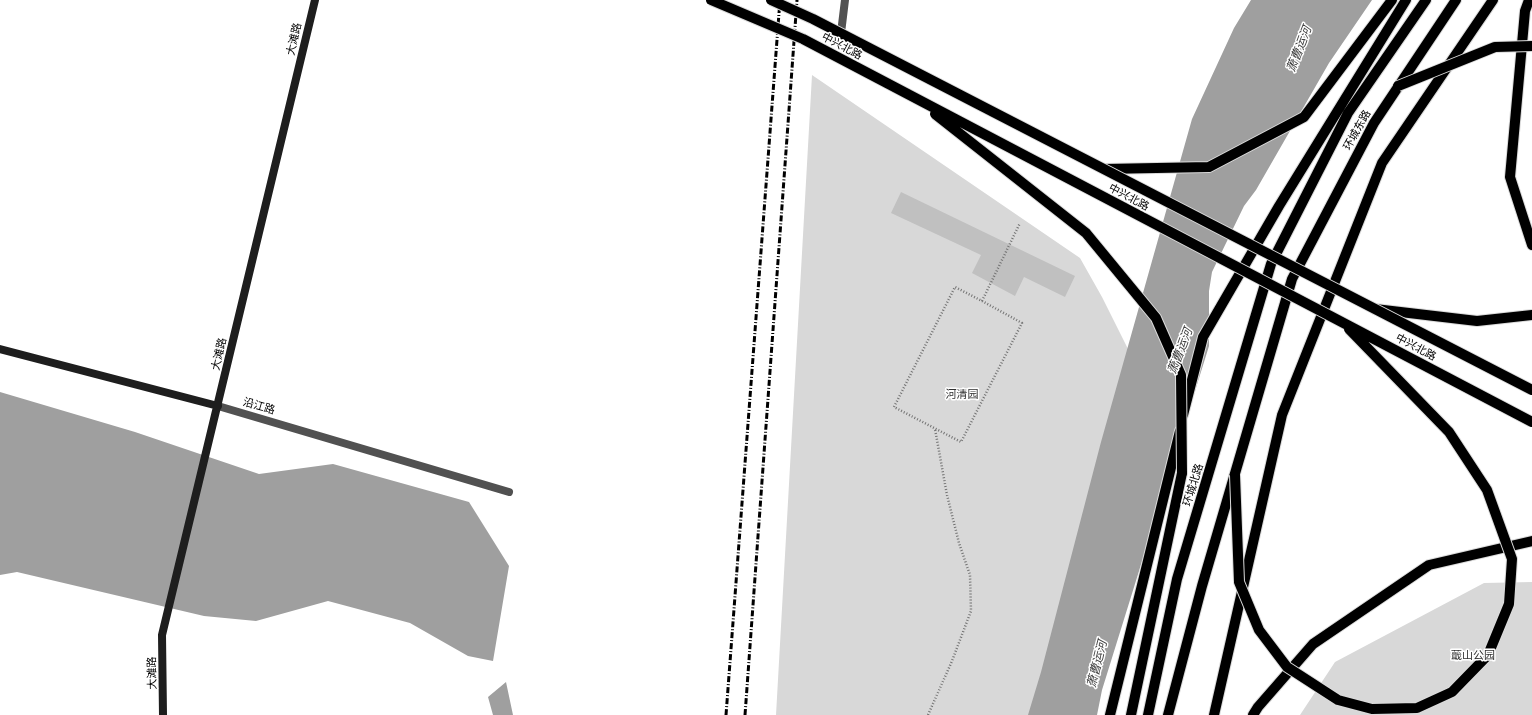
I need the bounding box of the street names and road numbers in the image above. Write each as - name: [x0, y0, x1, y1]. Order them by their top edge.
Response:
- street label: 大滩路: [284, 21, 304, 57]
- street label: 中兴北路: [819, 30, 865, 62]
- street label: 环城东路: [1341, 108, 1373, 152]
- street label: 中兴北路: [1106, 181, 1152, 213]
- street label: 中兴北路: [1393, 331, 1439, 363]
- street label: 大滩路: [209, 336, 229, 372]
- street label: 沿江路: [241, 395, 277, 417]
- street label: 环城北路: [1180, 462, 1206, 508]
- street label: 大滩路: [145, 656, 159, 690]

